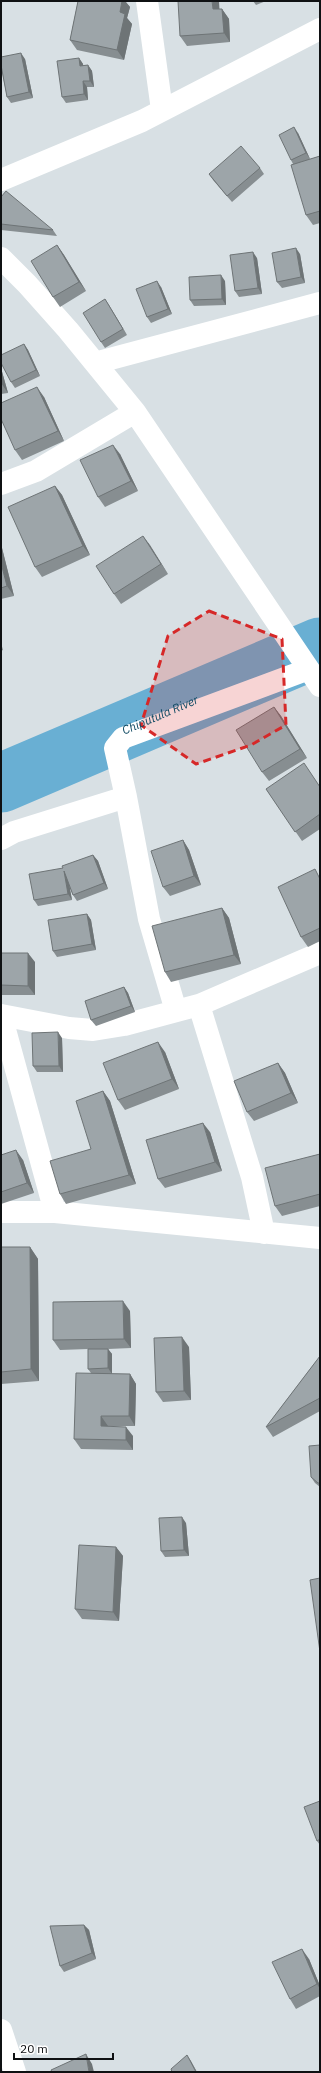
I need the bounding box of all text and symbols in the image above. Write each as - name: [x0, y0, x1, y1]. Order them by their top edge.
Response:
- water label: Chiputula River: [120, 692, 201, 738]
- scale bar: [14, 2035, 113, 2061]
- text: 20 m: [20, 2041, 48, 2056]

